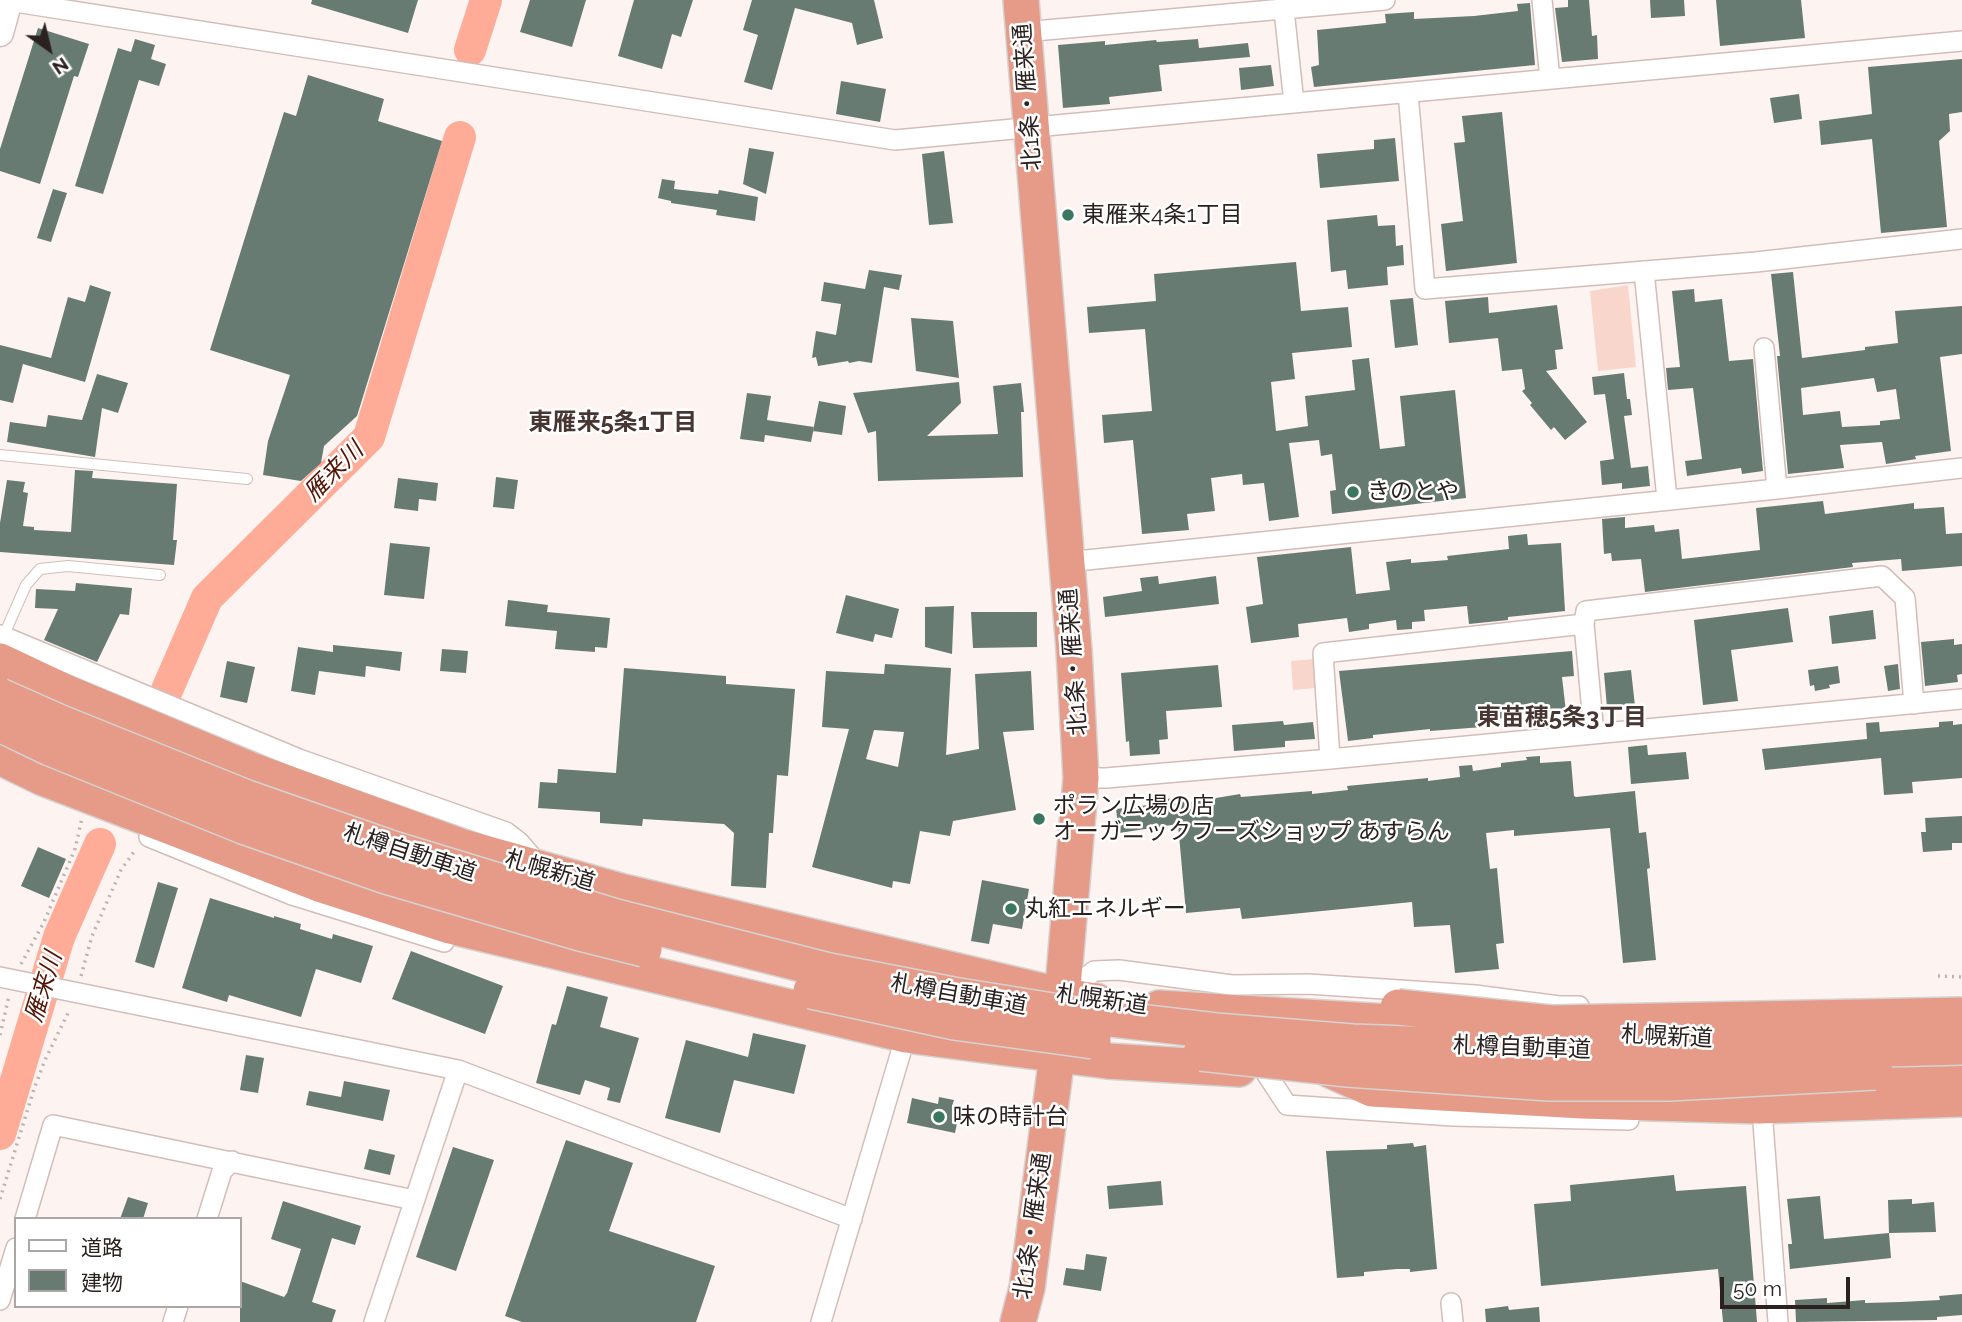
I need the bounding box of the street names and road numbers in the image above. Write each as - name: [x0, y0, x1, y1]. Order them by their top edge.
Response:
- street label: 北1条・雁来通: [1009, 22, 1047, 172]
- street label: 北1条・雁来通: [1055, 587, 1093, 737]
- street label: 札樽自動車道: [340, 819, 480, 887]
- street label: 札幌新道: [502, 845, 598, 897]
- street label: 札樽自動車道: [889, 969, 1029, 1021]
- street label: 札幌新道: [1055, 980, 1149, 1020]
- street label: 札幌新道: [1620, 1021, 1714, 1053]
- street label: 札樽自動車道: [1453, 1032, 1591, 1064]
- street label: 北1条・雁来通: [1009, 1151, 1057, 1301]

